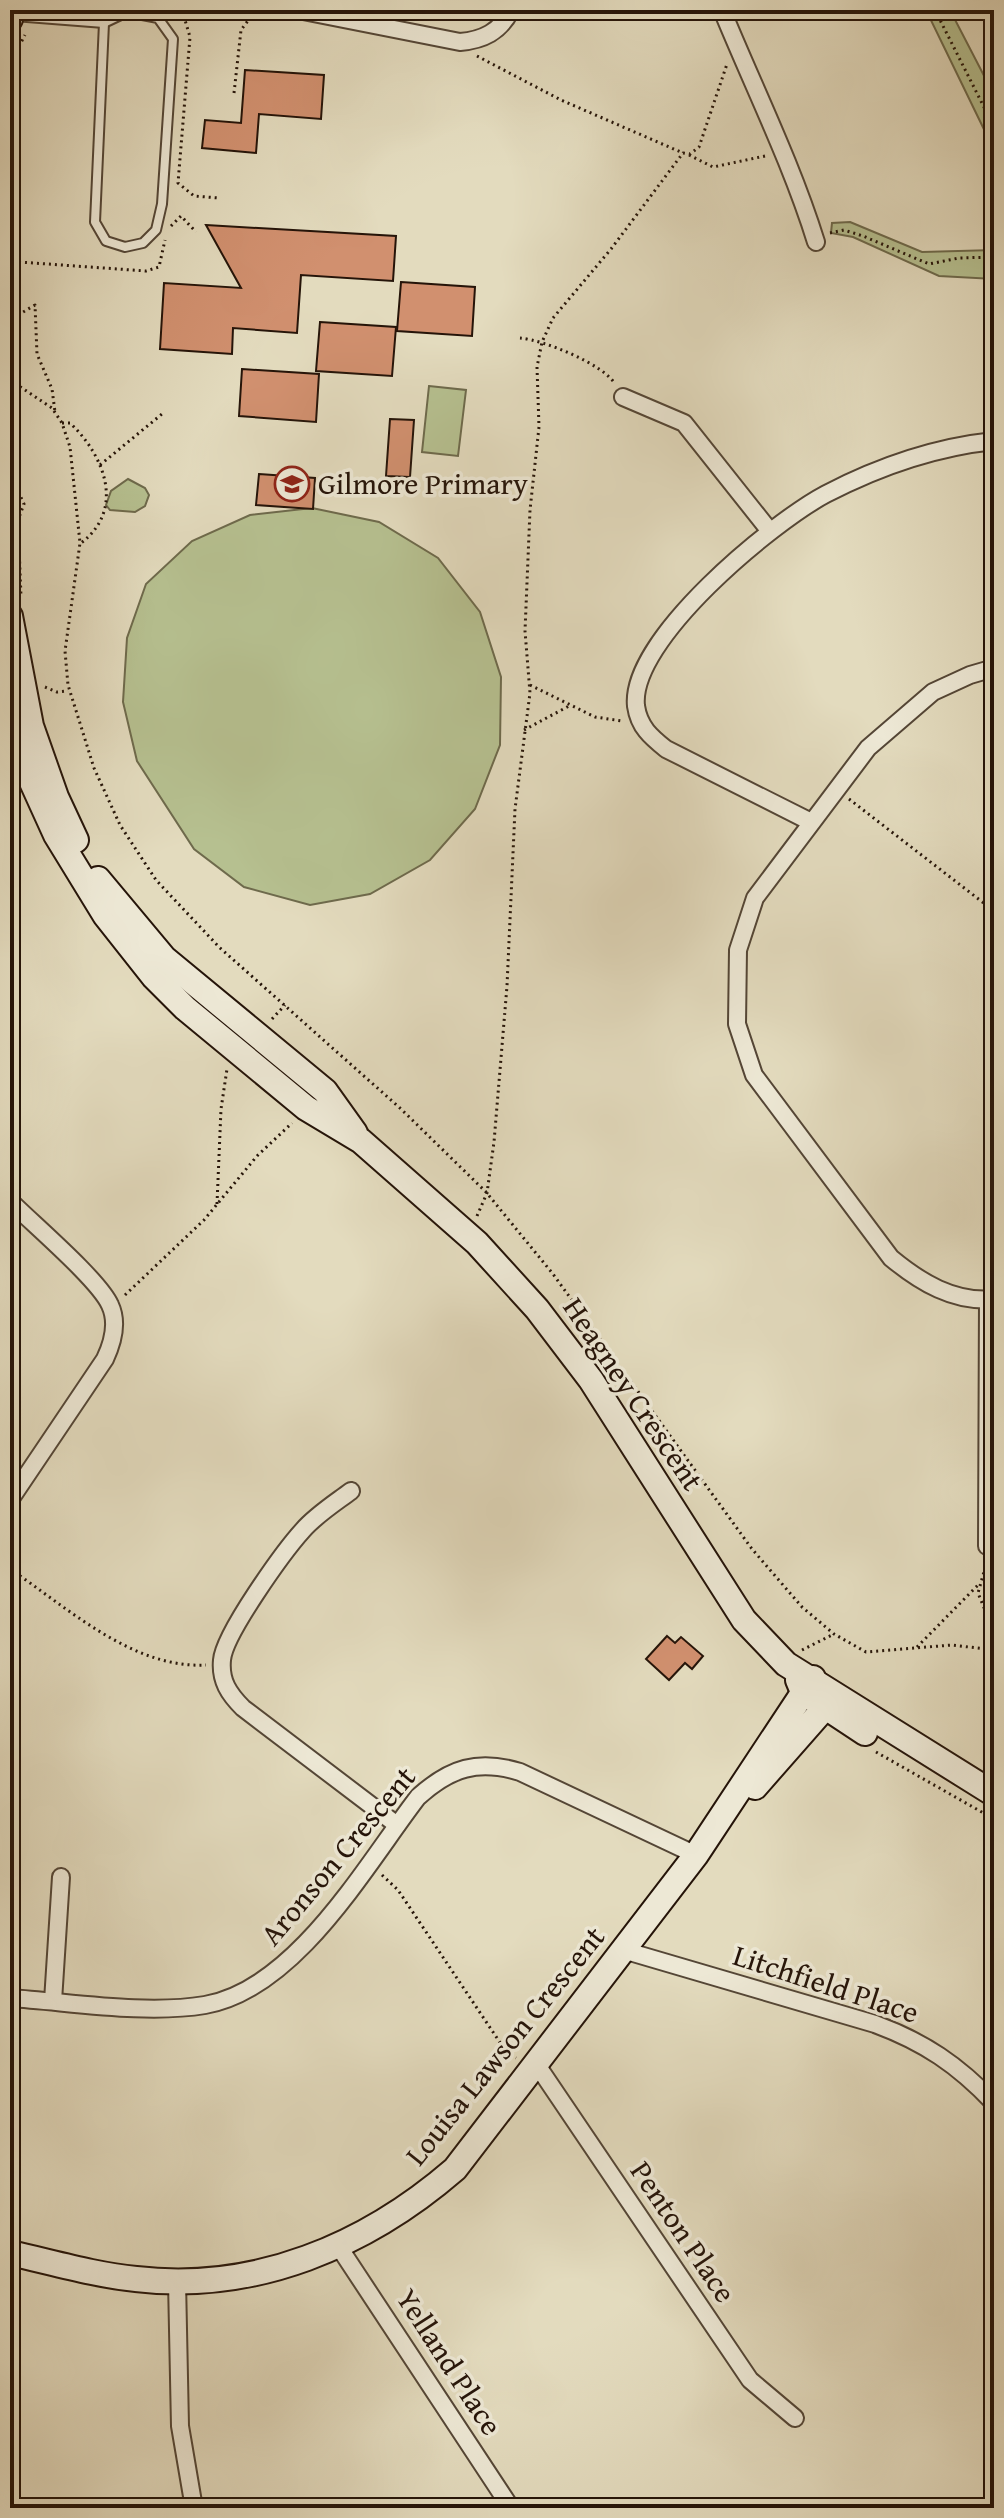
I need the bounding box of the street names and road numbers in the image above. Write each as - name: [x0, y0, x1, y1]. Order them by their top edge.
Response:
- street label: Heagney Crescent: [553, 1288, 715, 1499]
- street label: Aronson Crescent: [249, 1756, 426, 1955]
- street label: Louisa Lawson Crescent: [394, 1916, 615, 2174]
- street label: Litchfield Place: [728, 1932, 925, 2034]
- street label: Penton Place: [620, 2152, 748, 2311]
- street label: Yelland Place: [386, 2279, 514, 2443]

